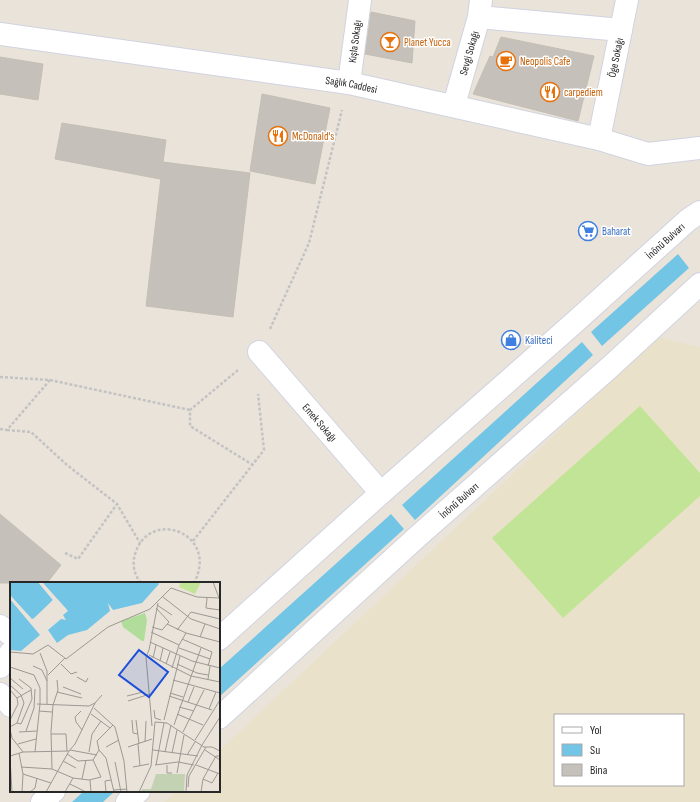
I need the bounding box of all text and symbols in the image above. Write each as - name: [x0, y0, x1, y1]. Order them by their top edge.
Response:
- street label: Kışla Sokağı: [345, 19, 364, 64]
- street label: Sevgi Sokağı: [456, 29, 481, 77]
- bar icon: Planet Yucca: [379, 31, 401, 53]
- place label: Planet Yucca: [404, 36, 451, 49]
- street label: Öge Sokağı: [605, 37, 626, 79]
- cafe icon: Neopolis Cafe: [495, 50, 517, 72]
- place label: Neopolis Cafe: [520, 55, 570, 68]
- street label: Sağlık Caddesi: [325, 73, 379, 96]
- restaurant icon: carpediem: [539, 81, 561, 103]
- place label: carpediem: [564, 86, 603, 99]
- restaurant icon: McDonald's: [267, 125, 289, 147]
- place label: McDonald's: [292, 130, 334, 143]
- supermarket icon: Baharat: [577, 220, 599, 242]
- street label: İnönü Bulvarı: [642, 220, 687, 262]
- place label: Baharat: [602, 225, 631, 238]
- shop icon: Kaliteci: [500, 329, 522, 351]
- place label: Kaliteci: [525, 334, 553, 347]
- street label: Emek Sokağı: [300, 401, 340, 444]
- street label: İnönü Bulvarı: [436, 480, 481, 521]
- inset map: [10, 582, 220, 792]
- legend: [554, 714, 684, 786]
- text: Yol: [590, 723, 602, 738]
- text: Su: [590, 743, 600, 758]
- text: Bina: [590, 763, 608, 778]

